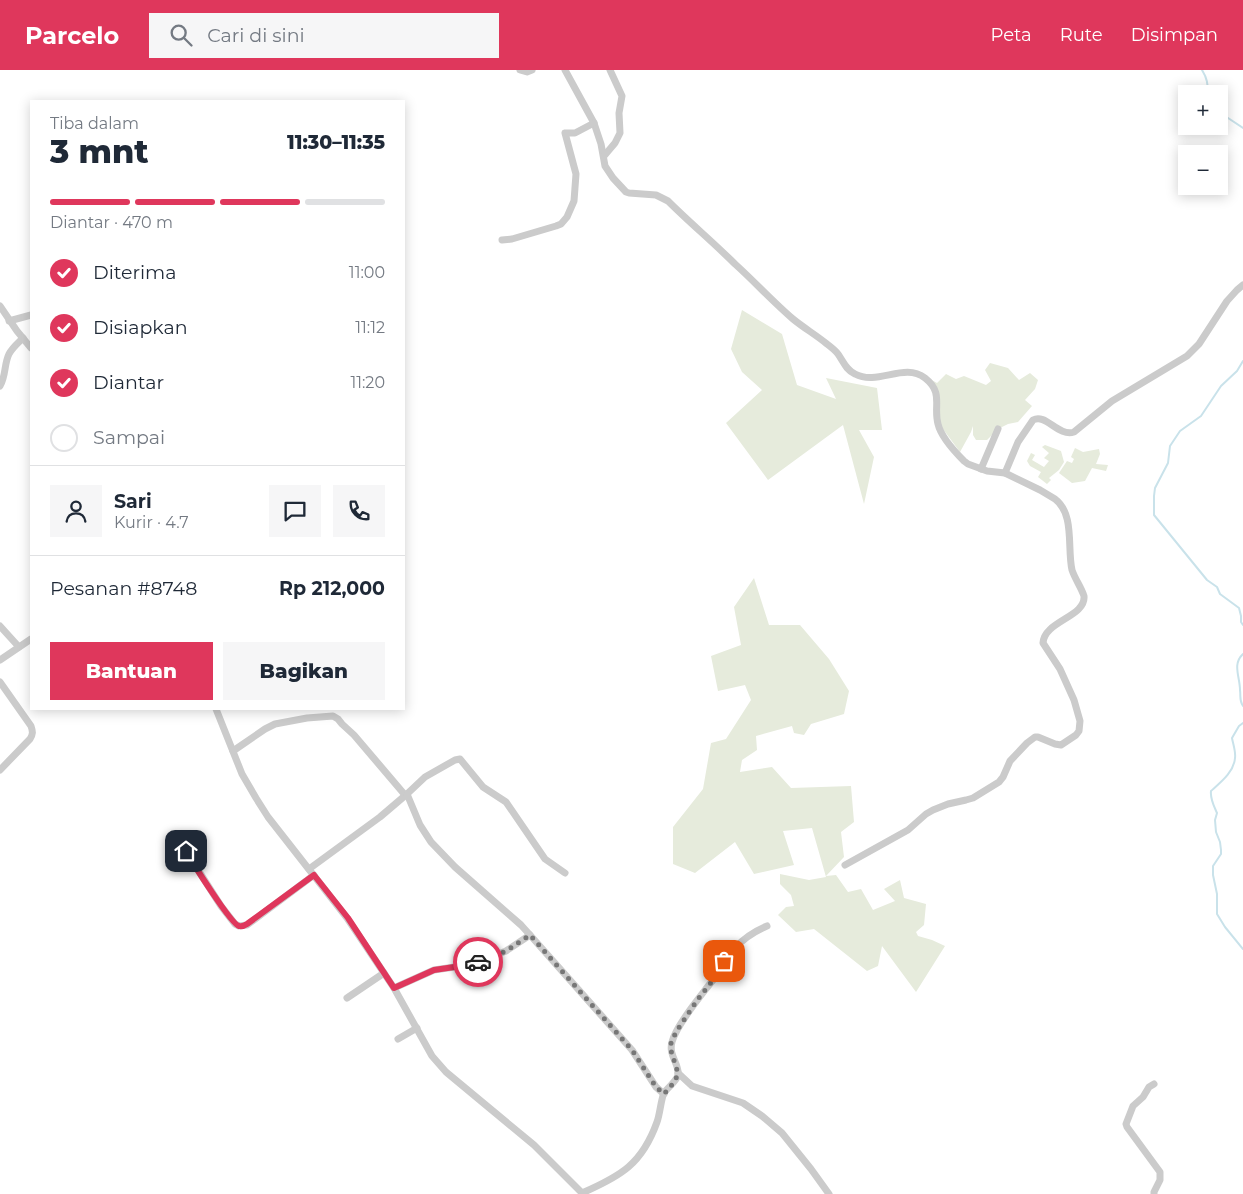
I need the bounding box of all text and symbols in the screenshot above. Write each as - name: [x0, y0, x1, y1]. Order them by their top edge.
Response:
- search box: [149, 13, 499, 58]
- text: Parcelo: [25, 21, 119, 50]
- icon: search: [167, 21, 195, 49]
- text: Cari di sini: [207, 24, 305, 47]
- text: Peta: [991, 24, 1032, 46]
- text: Rute: [1060, 24, 1103, 46]
- text: Disimpan: [1131, 24, 1218, 46]
- map controls: [1178, 85, 1228, 195]
- button: +: [1178, 85, 1228, 135]
- text: Tiba dalam: [50, 114, 139, 133]
- text: 11:30–11:35: [287, 131, 385, 154]
- text: 3 mnt: [50, 132, 149, 171]
- button: −: [1178, 145, 1228, 195]
- text: Diantar · 470 m: [50, 213, 173, 232]
- icon: check: [50, 259, 78, 287]
- text: Diterima: [93, 261, 176, 284]
- text: 11:00: [349, 263, 385, 282]
- icon: check: [50, 314, 78, 342]
- text: Disiapkan: [93, 316, 188, 339]
- text: 11:12: [355, 318, 385, 337]
- icon: check: [50, 369, 78, 397]
- text: Diantar: [93, 371, 164, 394]
- text: 11:20: [350, 373, 385, 392]
- text: Sampai: [93, 426, 165, 449]
- button: person: [50, 485, 102, 537]
- button: chat: [269, 485, 321, 537]
- button: phone: [333, 485, 385, 537]
- text: Sari: [114, 490, 152, 513]
- text: Kurir · 4.7: [114, 513, 189, 532]
- text: Pesanan #8748: [50, 577, 197, 600]
- text: Rp 212,000: [279, 577, 385, 600]
- button: Bantuan: [50, 642, 213, 700]
- button: Bagikan: [223, 642, 385, 700]
- pin: [165, 830, 207, 872]
- icon: home: [172, 837, 200, 865]
- courier: [453, 937, 503, 987]
- pin: [703, 940, 745, 982]
- icon: bag: [710, 947, 738, 975]
- icon: car: [464, 948, 492, 976]

